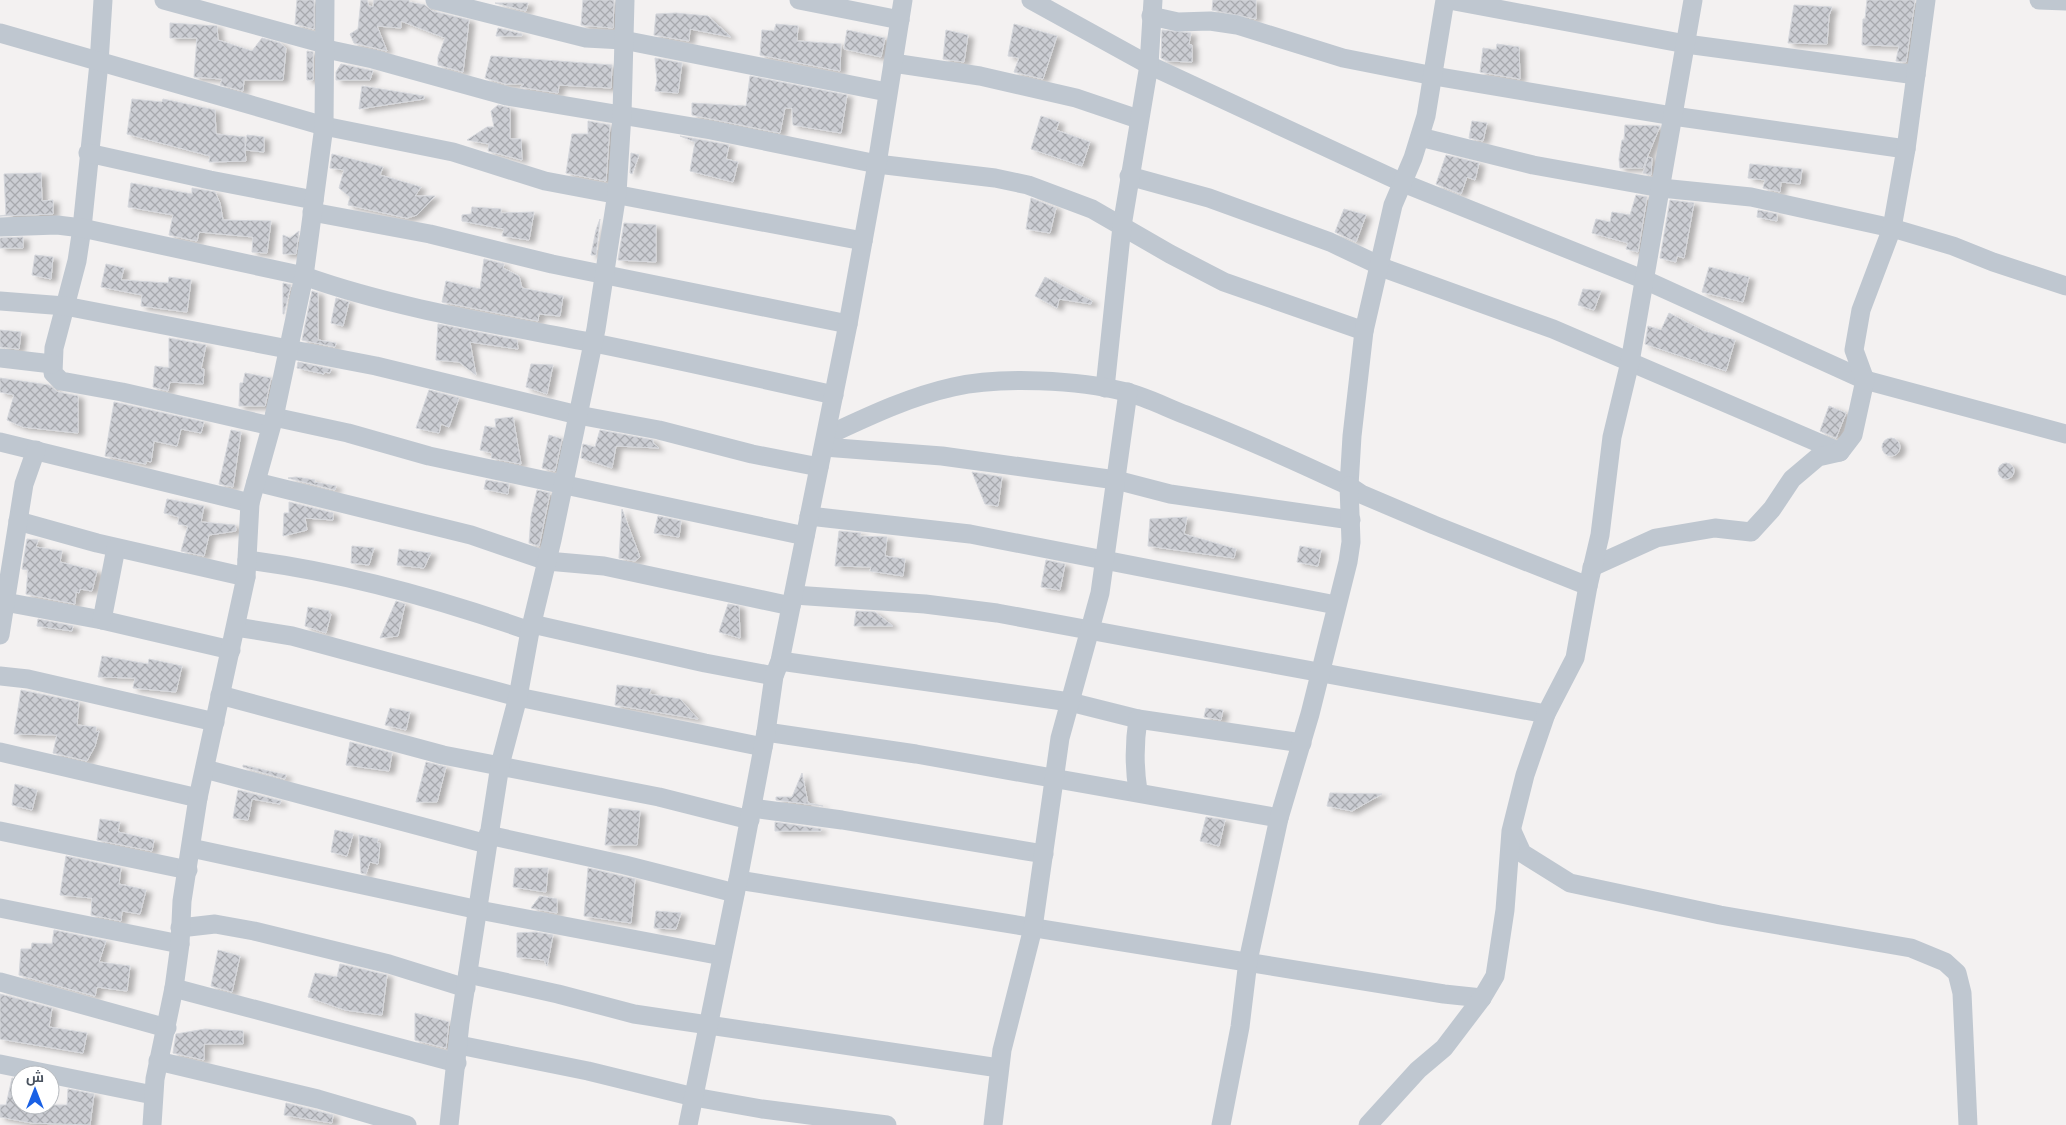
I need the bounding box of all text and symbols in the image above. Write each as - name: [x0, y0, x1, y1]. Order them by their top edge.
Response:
- north arrow: [10, 1065, 60, 1115]
- text: ش: [26, 1068, 44, 1086]

